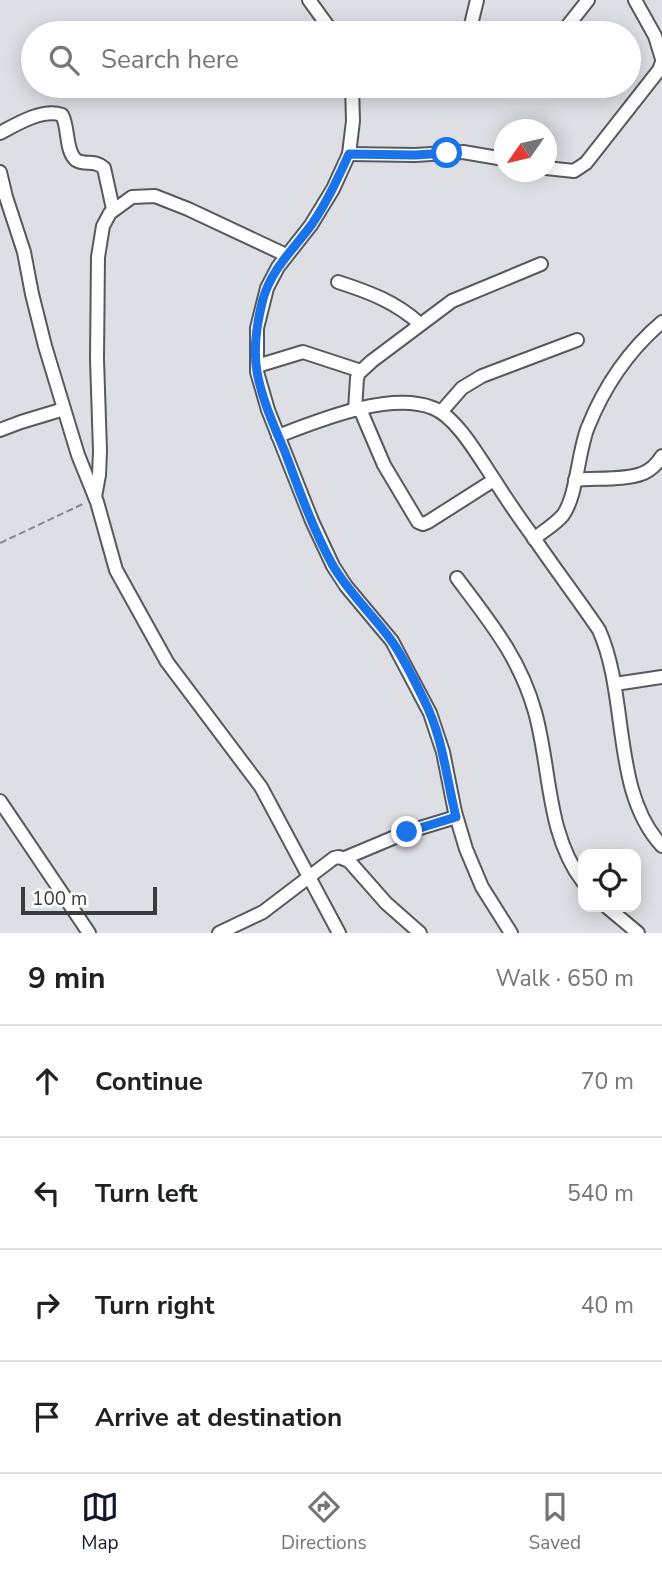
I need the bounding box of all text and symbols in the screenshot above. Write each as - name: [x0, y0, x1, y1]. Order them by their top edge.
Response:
- search box: [21, 21, 641, 98]
- icon: search: [45, 41, 83, 79]
- text: Search here: [101, 42, 239, 77]
- north arrow: [494, 119, 557, 182]
- route start: [431, 137, 462, 168]
- route end: [391, 816, 422, 847]
- map controls: [578, 849, 641, 912]
- button: locate: [578, 849, 641, 912]
- scale bar: [21, 884, 158, 916]
- text: 100 m: [32, 886, 87, 912]
- text: 9 min: [28, 958, 106, 999]
- text: Walk · 650 m: [495, 963, 634, 994]
- icon: ahead: [28, 1062, 66, 1100]
- text: Continue: [95, 1064, 203, 1099]
- text: 70 m: [581, 1066, 634, 1097]
- icon: left: [28, 1174, 66, 1212]
- text: Turn left: [95, 1176, 198, 1211]
- text: 540 m: [567, 1178, 634, 1209]
- icon: right: [28, 1286, 66, 1324]
- text: Turn right: [95, 1288, 214, 1323]
- text: 40 m: [581, 1290, 634, 1321]
- icon: arrive: [28, 1398, 66, 1436]
- text: Arrive at destination: [95, 1400, 342, 1435]
- tab: Map: [81, 1488, 119, 1556]
- tab: Directions: [281, 1488, 367, 1556]
- tab: Saved: [529, 1488, 581, 1556]

